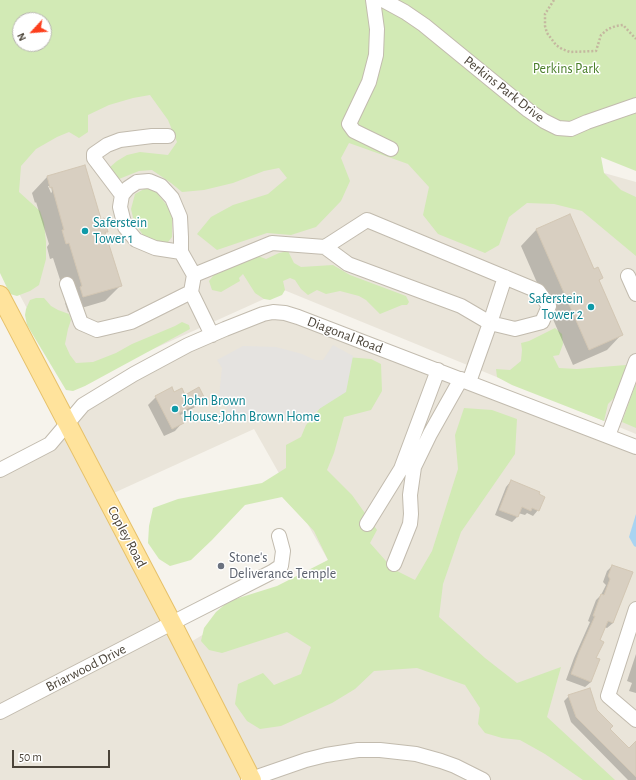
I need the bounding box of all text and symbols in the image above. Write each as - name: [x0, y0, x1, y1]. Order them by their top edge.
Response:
- north arrow: [12, 12, 52, 52]
- text: N: [15, 31, 28, 43]
- street label: Perkins Park Drive: [460, 52, 548, 126]
- park label: Perkins Park: [533, 61, 599, 77]
- place label: Saferstein Tower 1: [93, 215, 147, 248]
- marker: Saferstein Tower 1: [80, 226, 90, 236]
- place label: Saferstein Tower 2: [529, 291, 583, 324]
- marker: Saferstein Tower 2: [586, 302, 596, 312]
- street label: Diagonal Road: [305, 313, 385, 357]
- place label: John Brown House;John Brown Home: [183, 393, 320, 426]
- marker: John Brown House;John Brown Home: [170, 404, 180, 414]
- street label: Copley Road: [104, 503, 150, 571]
- place label: Stone's Deliverance Temple: [229, 550, 336, 582]
- marker: Stone's Deliverance Temple: [216, 561, 226, 571]
- street label: Briarwood Drive: [43, 641, 129, 695]
- scale bar: [14, 742, 112, 768]
- text: 50 m: [19, 751, 42, 763]

